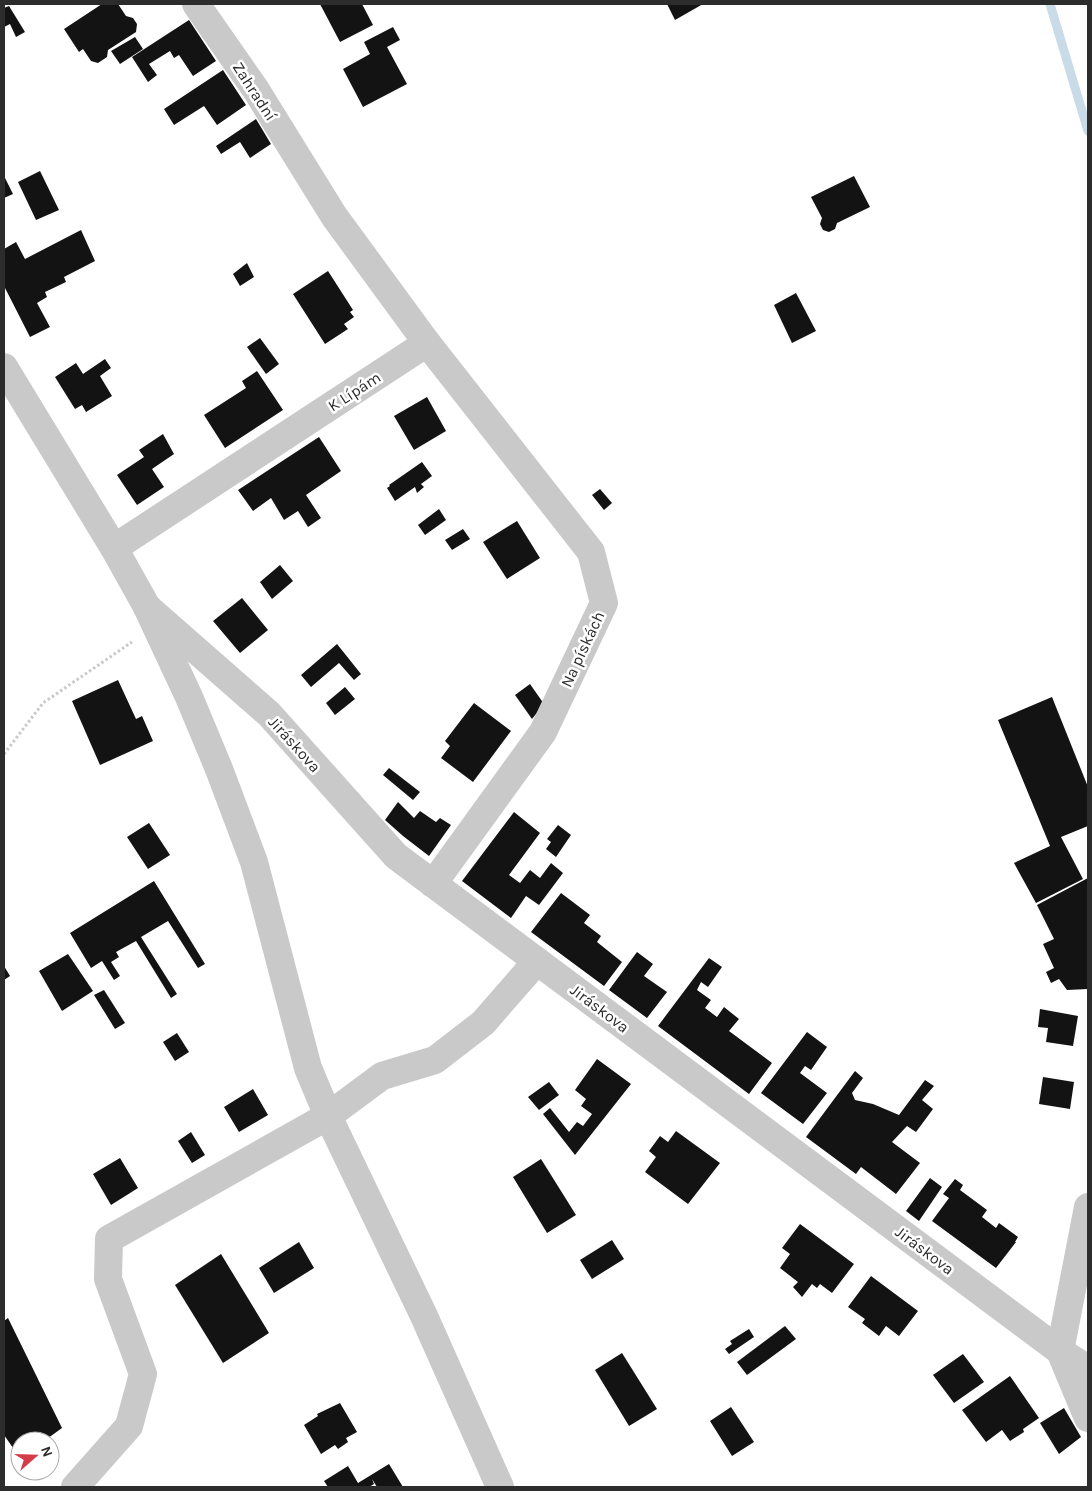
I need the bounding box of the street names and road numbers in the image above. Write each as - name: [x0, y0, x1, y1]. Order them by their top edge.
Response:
- street label: Zahradní: [229, 58, 281, 124]
- street label: K Lípám: [324, 367, 384, 415]
- street label: Na pískách: [557, 608, 608, 690]
- street label: Jiráskova: [265, 712, 325, 776]
- street label: Jiráskova: [566, 980, 633, 1037]
- street label: Jiráskova: [891, 1222, 958, 1279]

